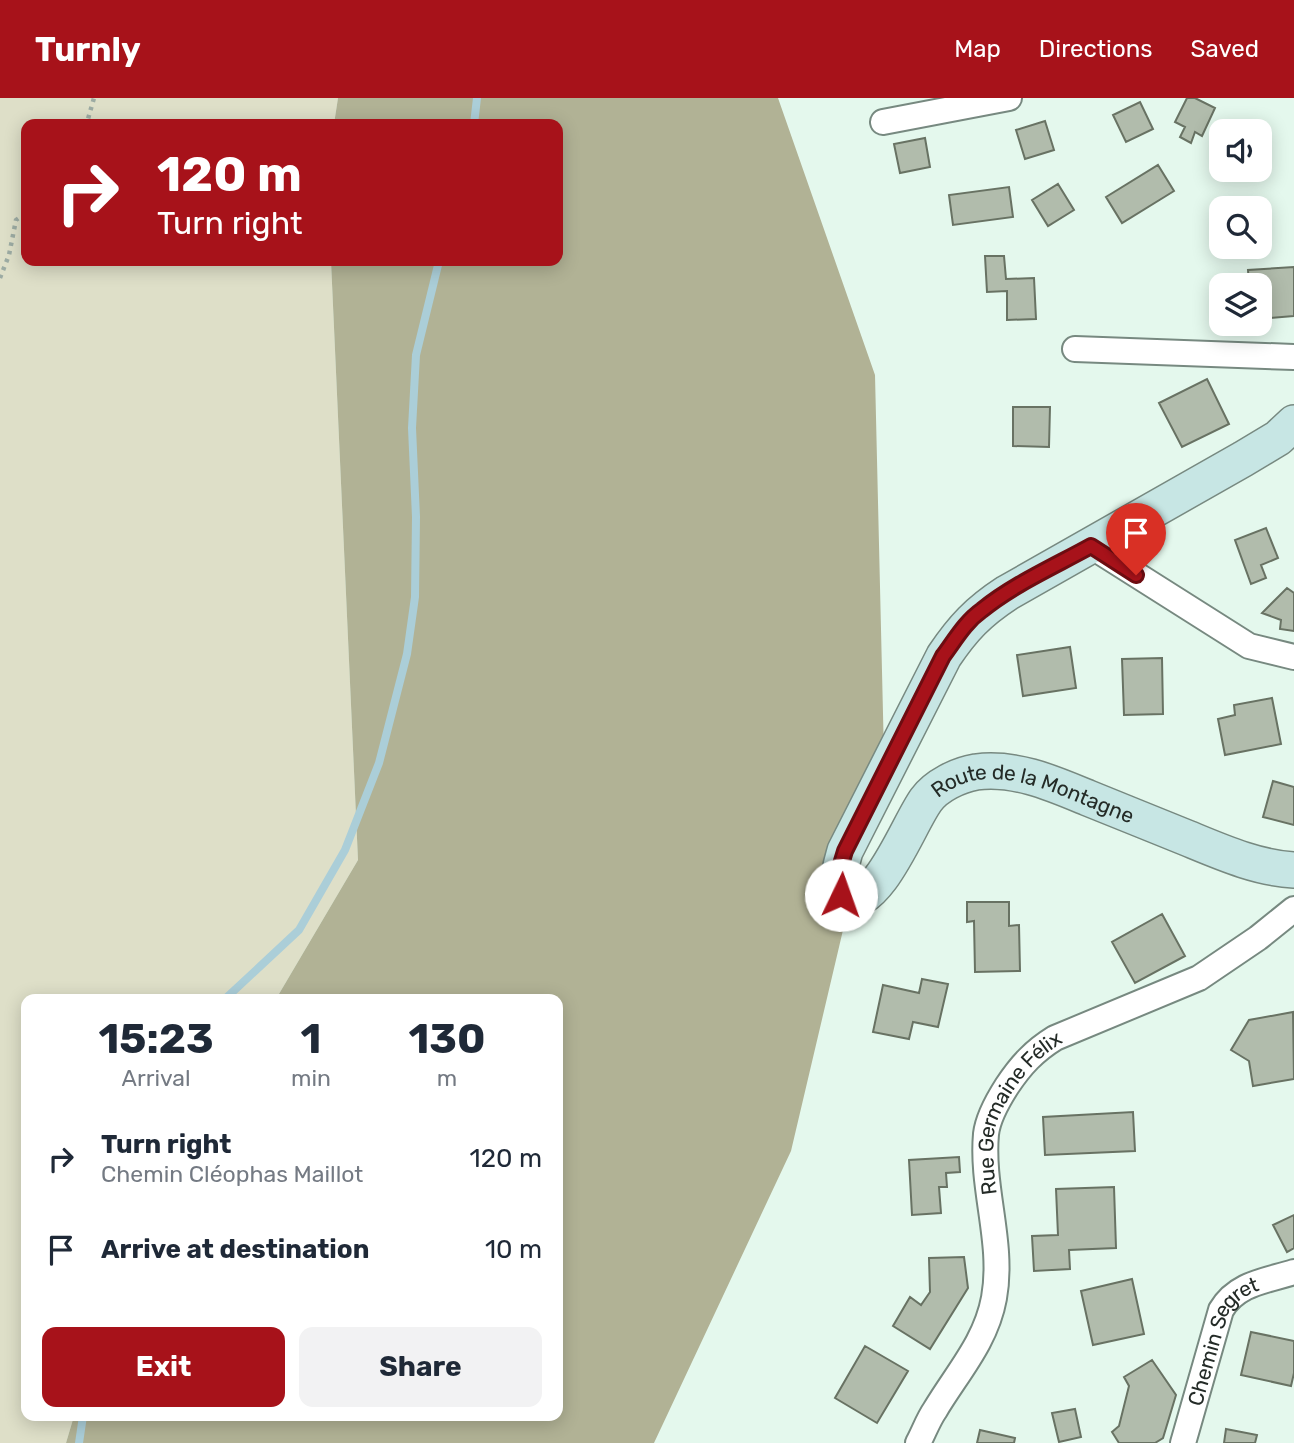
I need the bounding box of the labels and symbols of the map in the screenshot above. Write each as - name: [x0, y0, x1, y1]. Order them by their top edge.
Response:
- pin: [1106, 503, 1166, 575]
- street label: Route de la Montagne: [926, 758, 1138, 828]
- position arrow: [804, 858, 878, 932]
- street label: Rue Germaine Félix: [973, 1025, 1066, 1197]
- street label: Chemin Segret: [1182, 1271, 1262, 1409]

